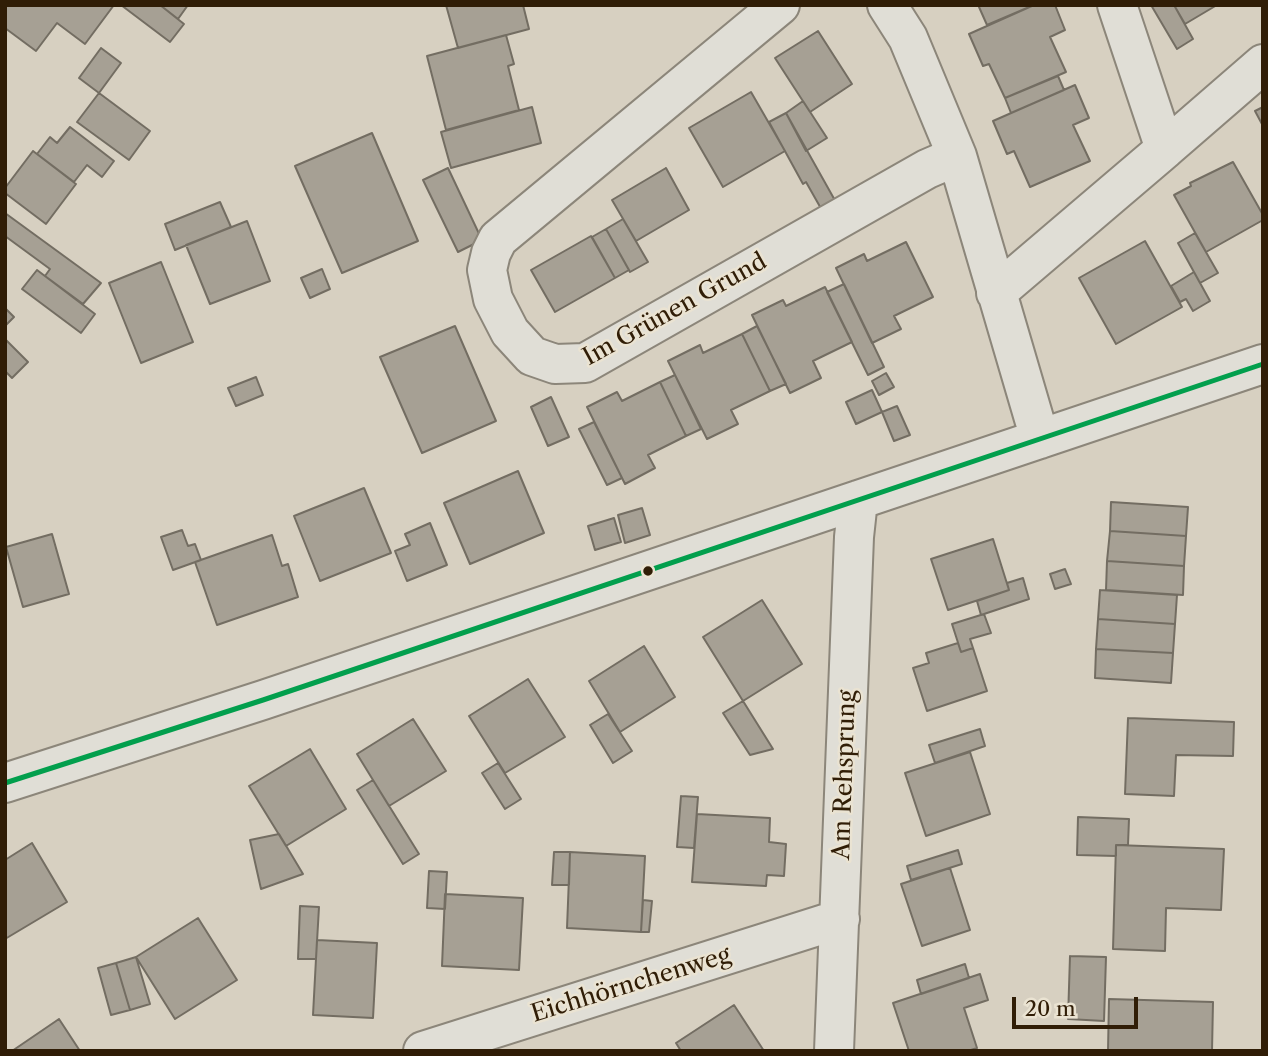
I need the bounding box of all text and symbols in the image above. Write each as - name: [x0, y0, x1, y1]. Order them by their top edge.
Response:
- street label: Im Grünen Grund: [578, 248, 772, 372]
- unlabelled marker: [641, 564, 655, 578]
- street label: Am Rehsprung: [828, 689, 862, 861]
- street label: Eichhörnchenweg: [528, 941, 734, 1029]
- scale bar: [1016, 982, 1142, 1026]
- text: 20 m: [1025, 996, 1076, 1021]

